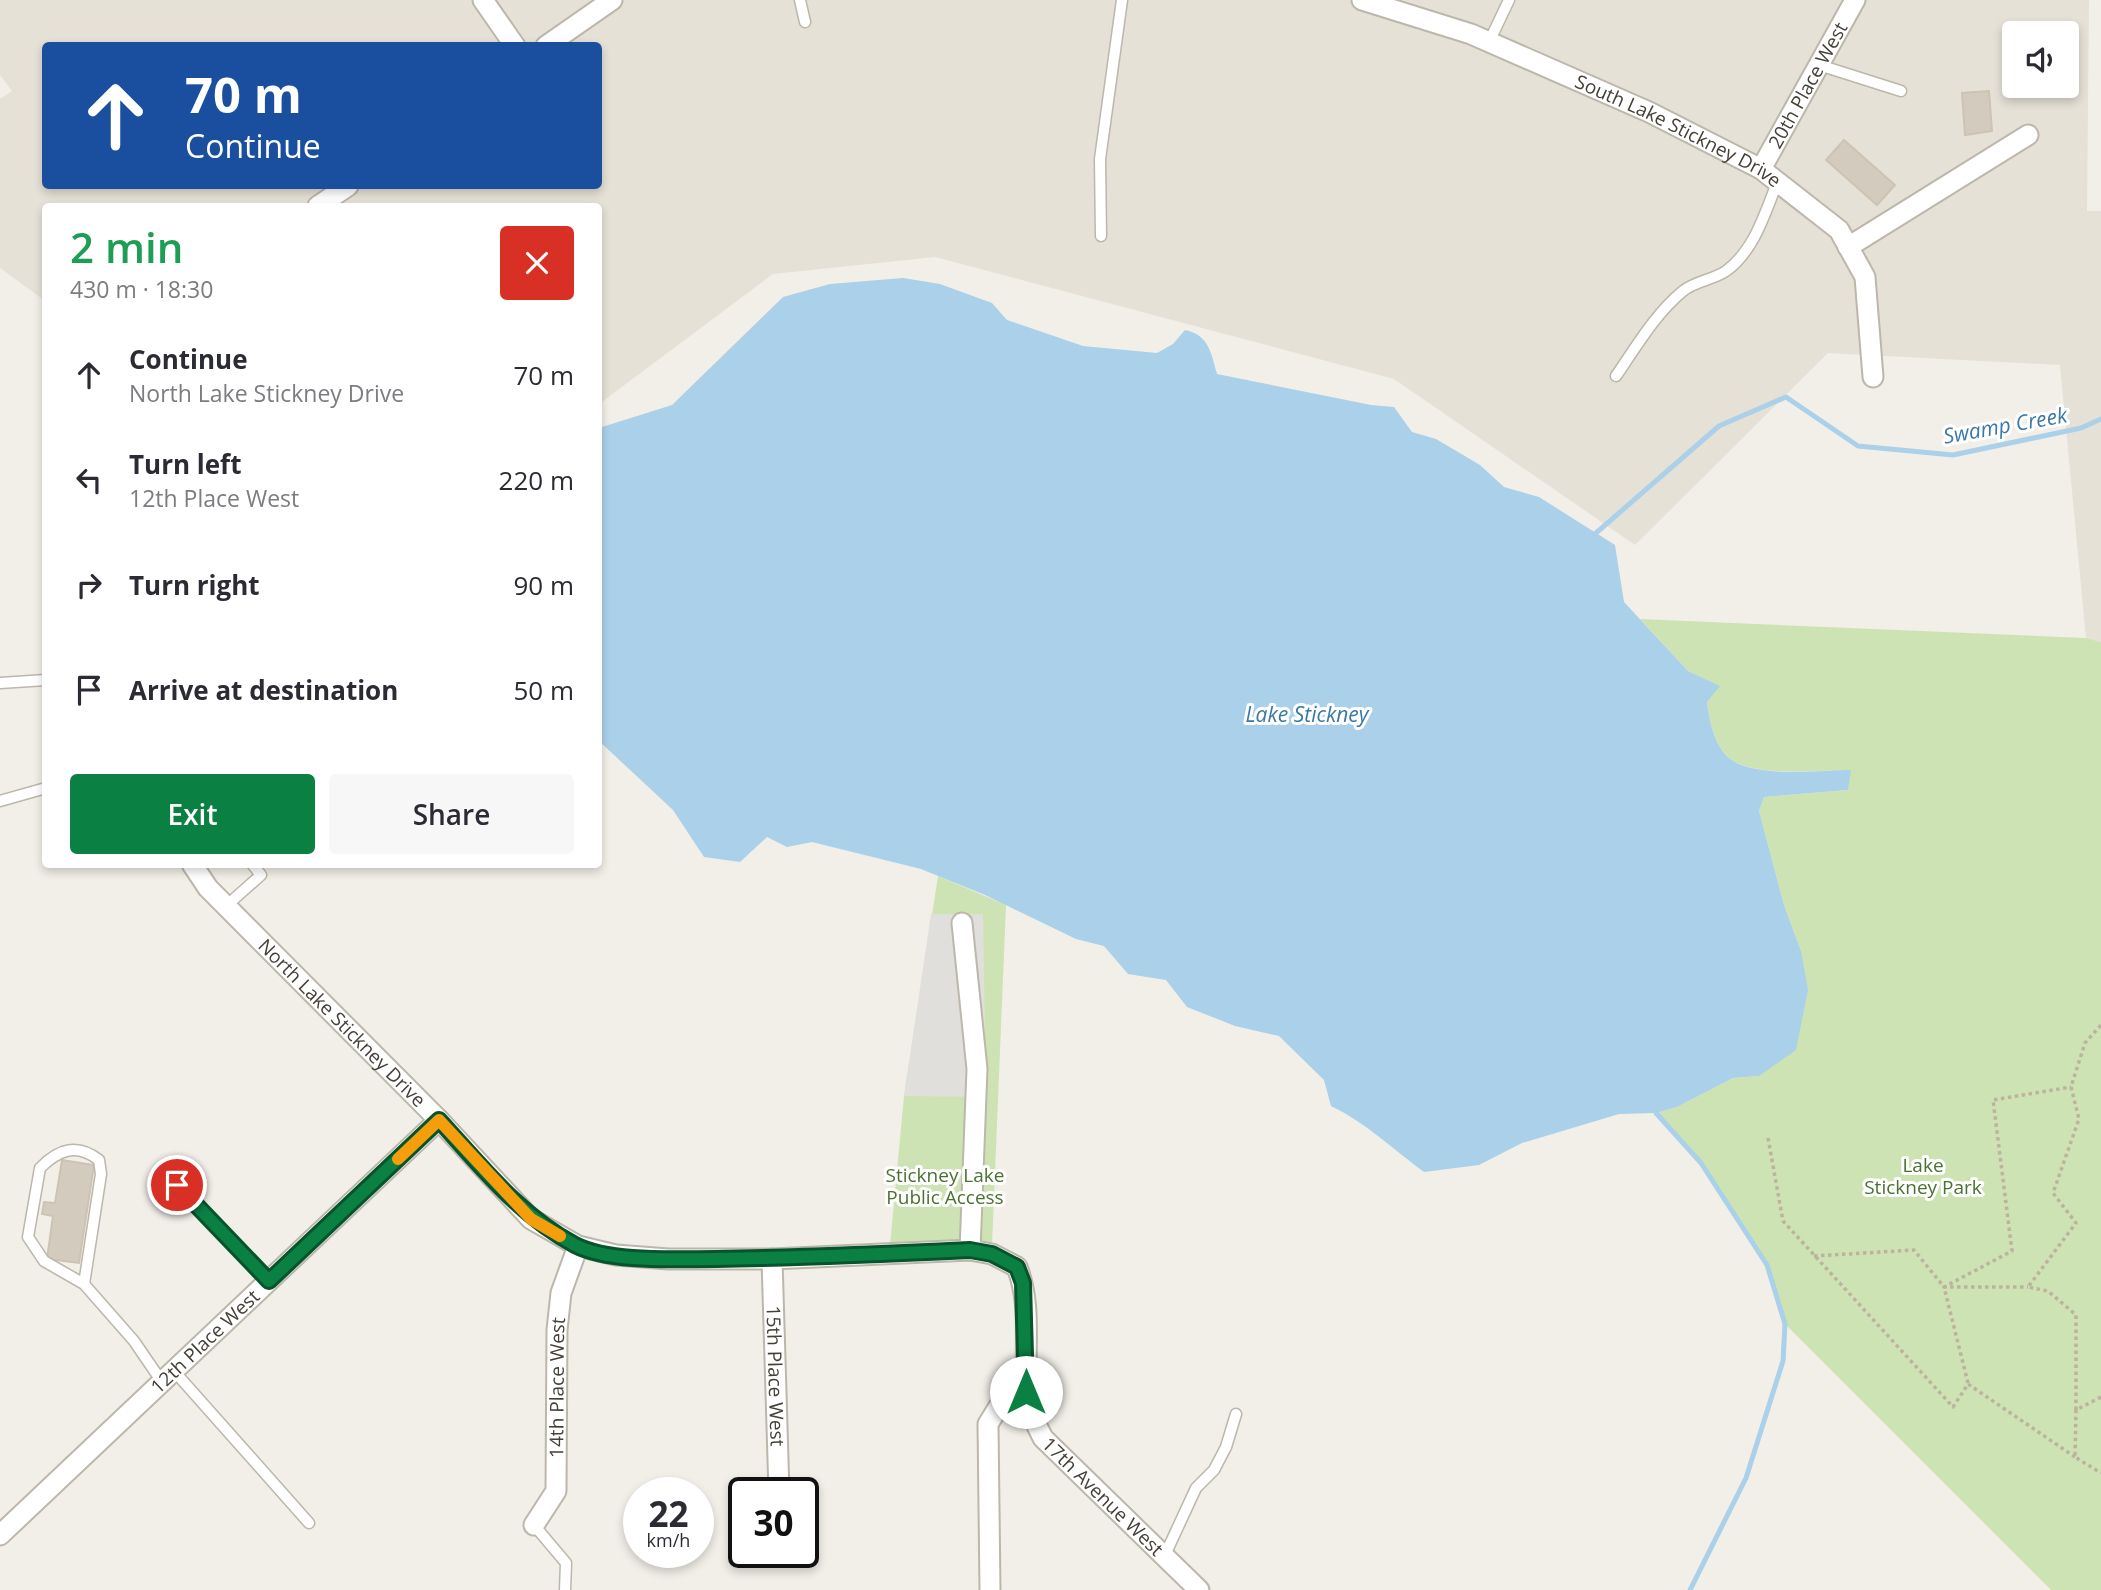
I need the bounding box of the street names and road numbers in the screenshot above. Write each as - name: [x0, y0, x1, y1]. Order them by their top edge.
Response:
- street label: 20th Place West: [1762, 17, 1853, 153]
- street label: South Lake Stickney Drive: [1571, 68, 1787, 193]
- street label: North Lake Stickney Drive: [253, 933, 432, 1112]
- street label: 12th Place West: [145, 1283, 265, 1399]
- street label: 15th Place West: [760, 1305, 791, 1447]
- street label: 14th Place West: [543, 1316, 571, 1458]
- street label: 17th Avenue West: [1036, 1431, 1170, 1562]

